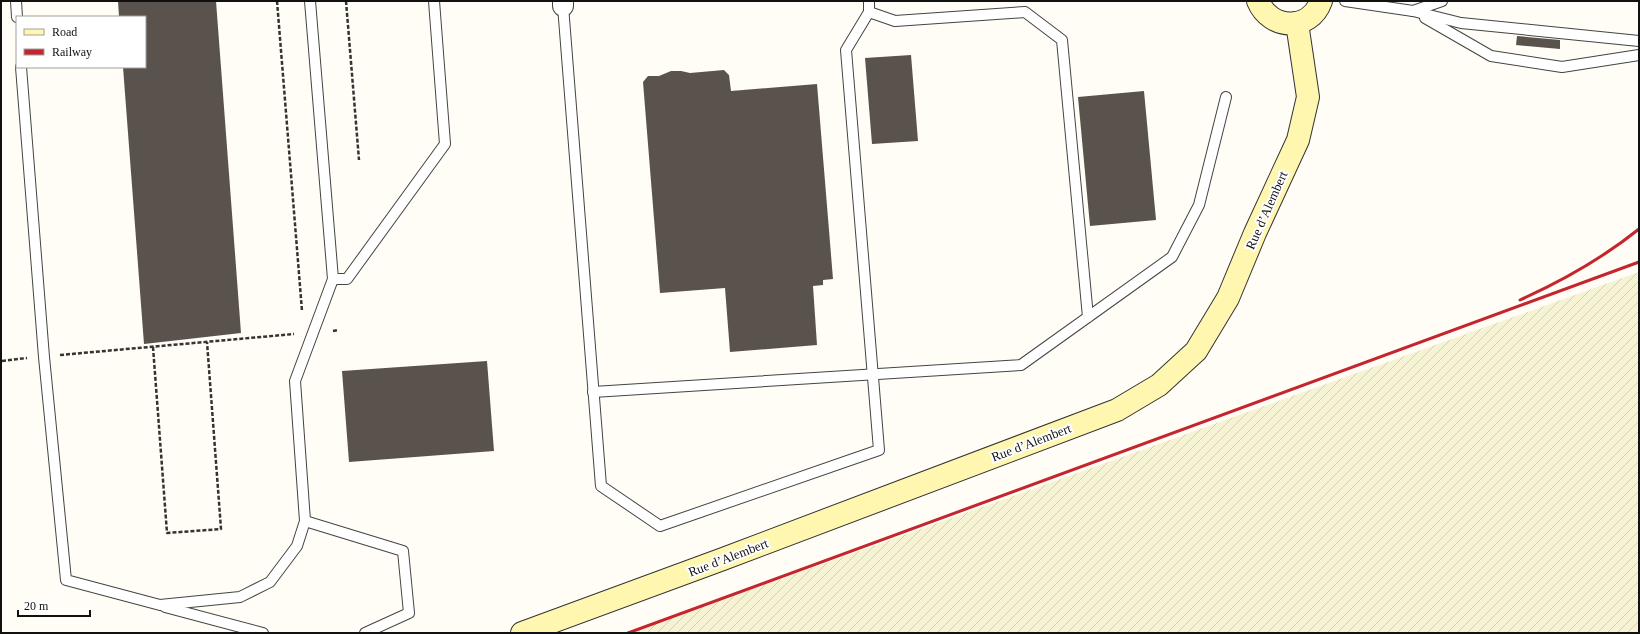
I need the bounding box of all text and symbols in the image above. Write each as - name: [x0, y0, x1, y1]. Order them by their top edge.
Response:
- legend: [16, 16, 146, 68]
- text: Road: [52, 25, 77, 39]
- text: Railway: [52, 45, 92, 59]
- street label: Rue d’Alembert: [1242, 168, 1291, 252]
- street label: Rue d’Alembert: [989, 420, 1073, 465]
- street label: Rue d’Alembert: [686, 535, 770, 580]
- scale bar: [18, 592, 90, 618]
- text: 20 m: [24, 599, 49, 613]

